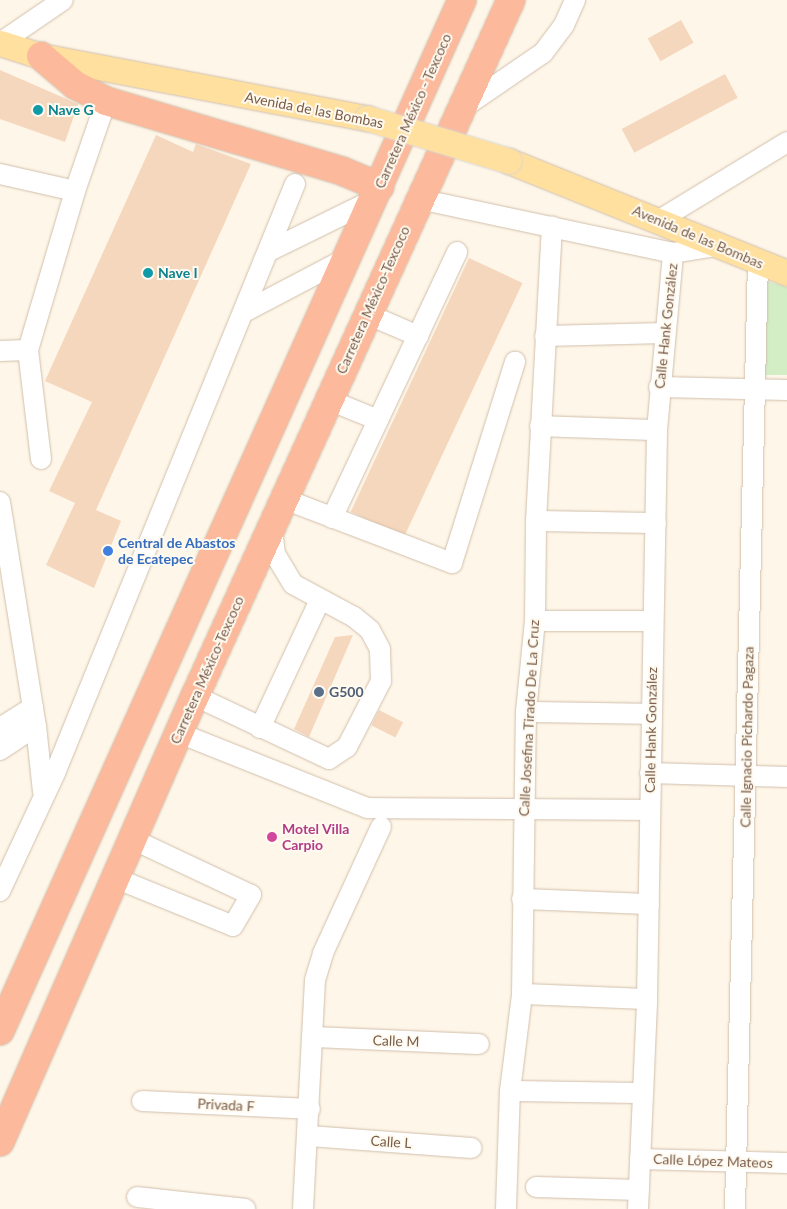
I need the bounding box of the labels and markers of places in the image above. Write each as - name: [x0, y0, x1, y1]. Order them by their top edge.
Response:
- place label: Nave G: [48, 102, 94, 118]
- marker: Nave G: [32, 104, 44, 116]
- place label: Nave I: [158, 265, 198, 281]
- marker: Nave I: [142, 267, 154, 279]
- place label: Central de Abastos de Ecatepec: [118, 535, 236, 568]
- marker: Central de Abastos de Ecatepec: [102, 545, 114, 557]
- place label: G500: [329, 684, 364, 700]
- marker: G500: [313, 686, 325, 698]
- place label: Motel Villa Carpio: [282, 821, 350, 854]
- marker: Motel Villa Carpio: [266, 831, 278, 843]

